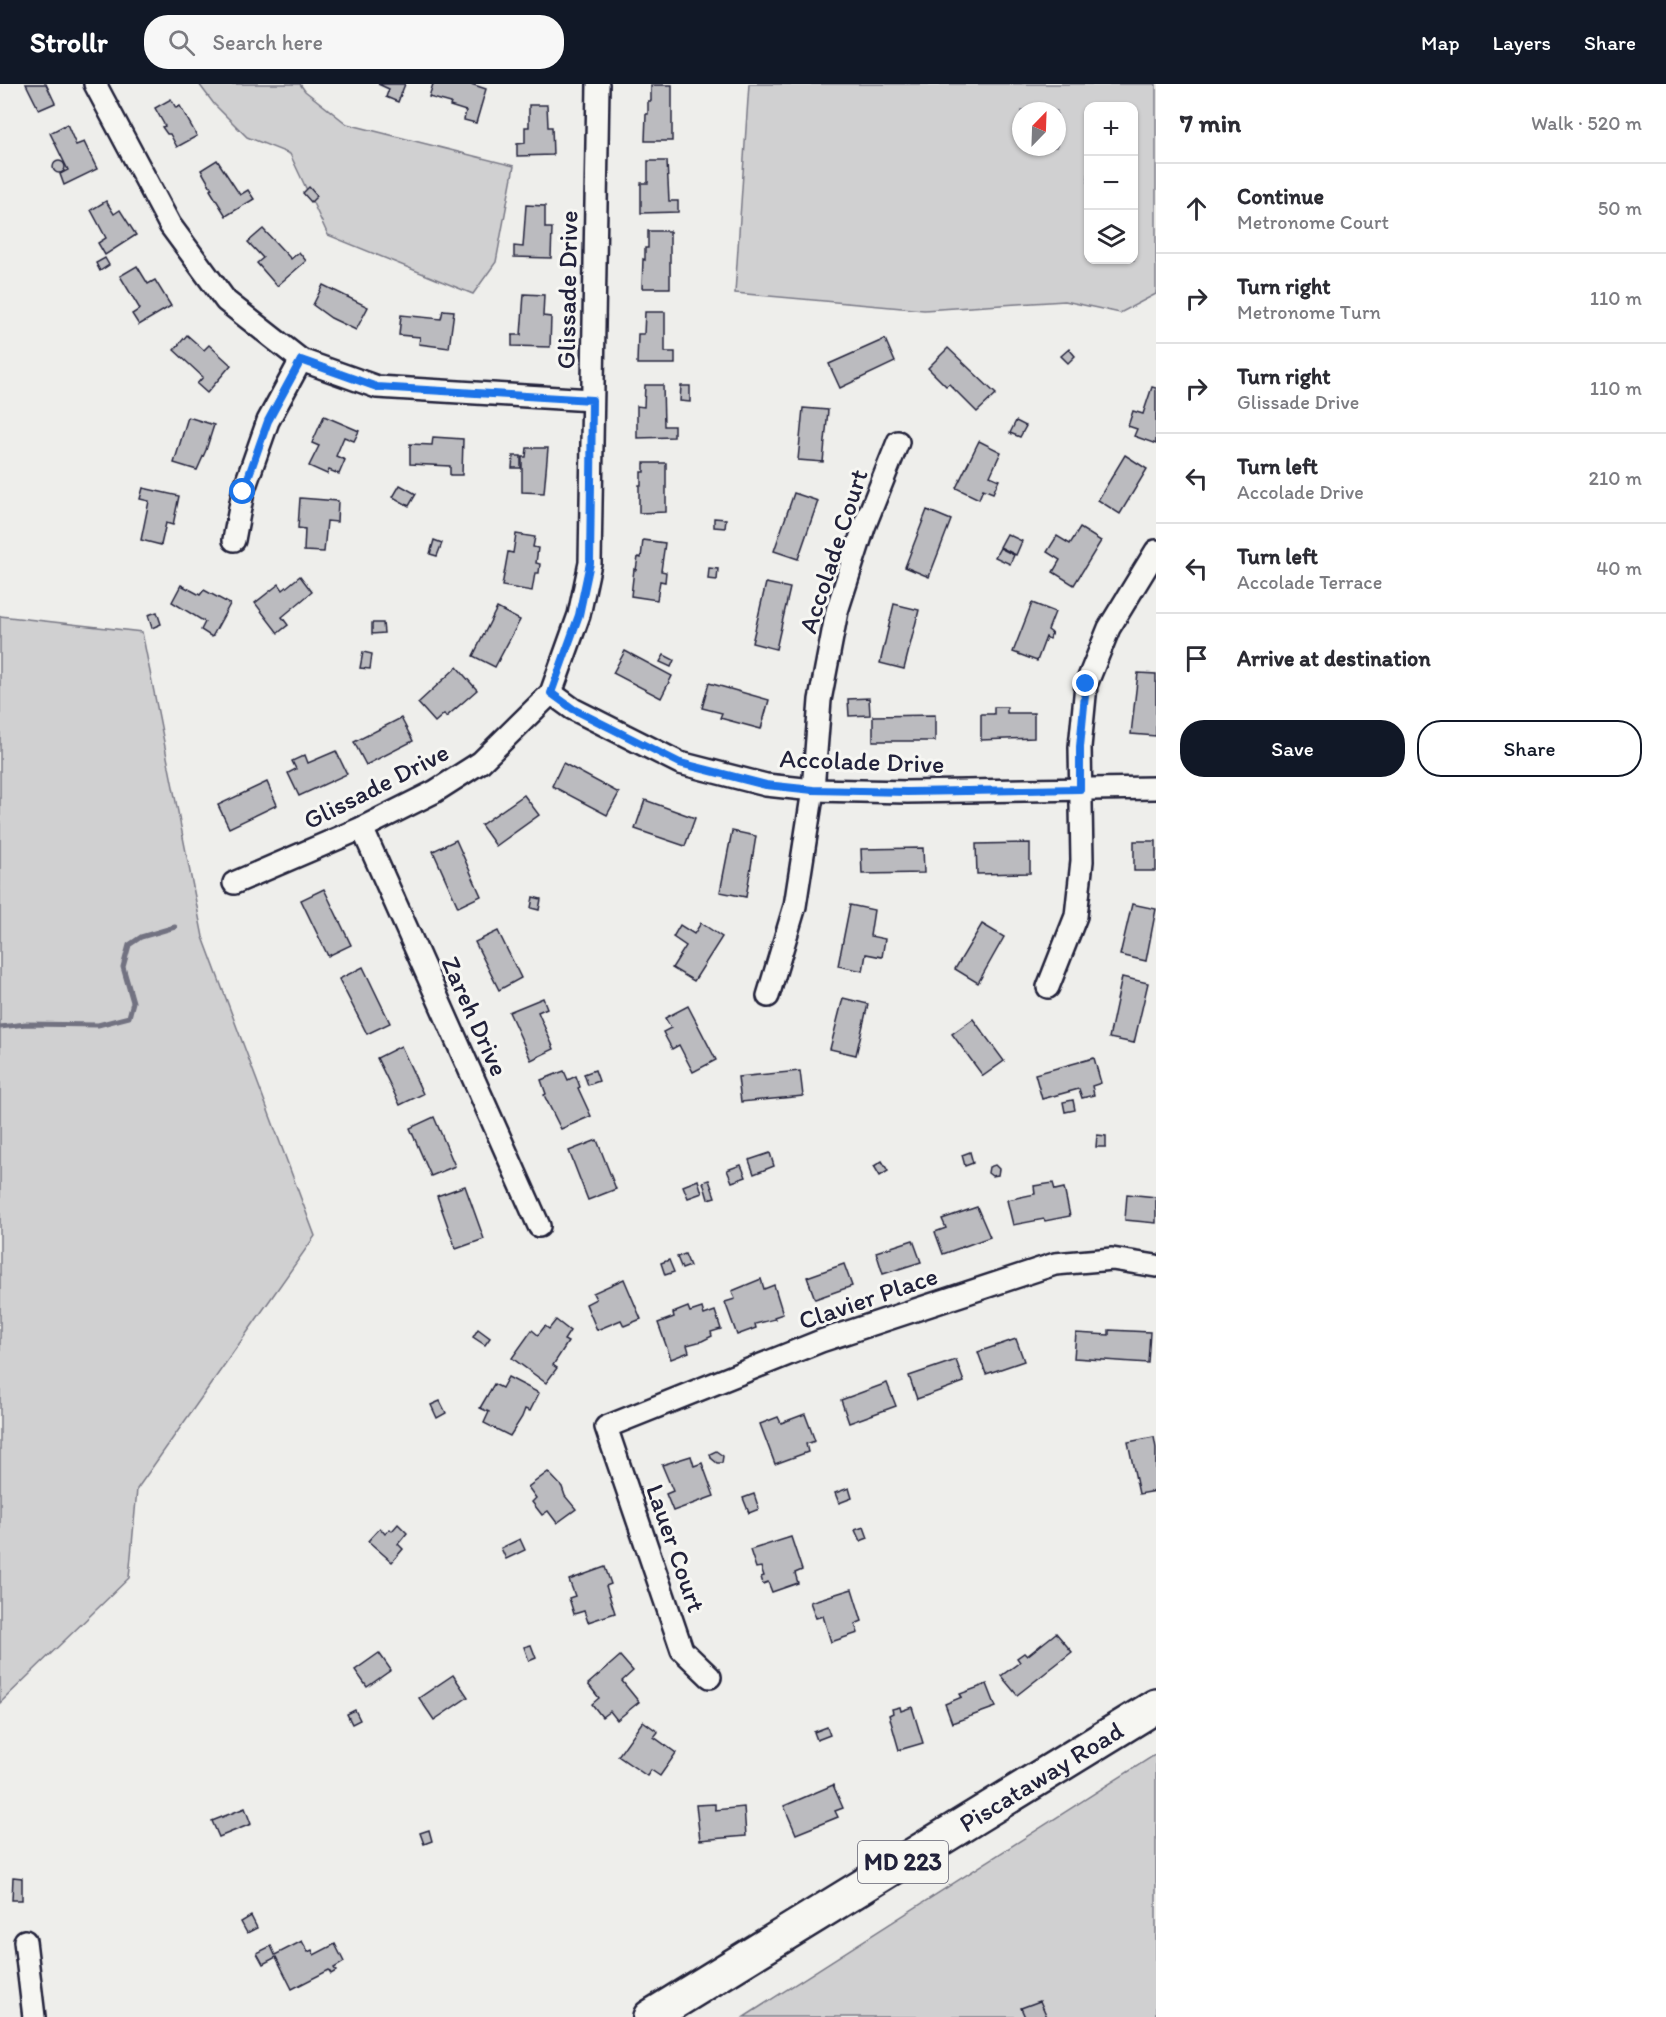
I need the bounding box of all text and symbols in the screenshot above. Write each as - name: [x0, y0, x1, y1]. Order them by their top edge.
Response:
- search box: [144, 15, 564, 69]
- text: Strollr: [30, 25, 108, 59]
- icon: search: [165, 26, 198, 59]
- text: Search here: [213, 29, 323, 56]
- text: Map: [1421, 30, 1460, 55]
- text: Layers: [1493, 30, 1551, 55]
- text: Share: [1584, 30, 1636, 55]
- north arrow: [1012, 102, 1066, 156]
- map controls: [1084, 102, 1138, 264]
- button: +: [1084, 102, 1138, 156]
- text: 7 min: [1180, 107, 1241, 139]
- text: Walk · 520 m: [1531, 111, 1642, 135]
- button: −: [1084, 156, 1138, 210]
- text: Continue: [1237, 183, 1324, 210]
- icon: ahead: [1180, 192, 1213, 225]
- text: 50 m: [1598, 196, 1642, 220]
- street label: Glissade Drive: [550, 210, 584, 370]
- button: layers: [1084, 210, 1138, 264]
- text: Metronome Court: [1237, 210, 1389, 234]
- text: Turn right: [1237, 273, 1331, 300]
- icon: right: [1180, 282, 1213, 315]
- text: 110 m: [1590, 286, 1642, 310]
- text: Metronome Turn: [1237, 300, 1381, 324]
- text: Turn right: [1237, 363, 1331, 390]
- icon: right: [1180, 372, 1213, 405]
- text: 110 m: [1590, 376, 1642, 400]
- text: Glissade Drive: [1237, 390, 1359, 414]
- text: Turn left: [1237, 453, 1318, 480]
- icon: left: [1180, 462, 1213, 495]
- street label: Accolade Court: [791, 465, 875, 637]
- text: 210 m: [1589, 466, 1642, 490]
- route start: [229, 478, 255, 504]
- text: Accolade Drive: [1237, 480, 1364, 504]
- text: Turn left: [1237, 543, 1318, 570]
- icon: left: [1180, 552, 1213, 585]
- text: 40 m: [1596, 556, 1642, 580]
- text: Accolade Terrace: [1237, 570, 1382, 594]
- icon: arrive: [1180, 642, 1213, 675]
- text: Arrive at destination: [1237, 645, 1431, 672]
- route end: [1072, 670, 1098, 696]
- button: Save: [1180, 720, 1405, 777]
- button: Share: [1417, 720, 1642, 777]
- street label: Glissade Drive: [298, 736, 454, 836]
- street label: Accolade Drive: [779, 742, 945, 780]
- street label: Zareh Drive: [434, 951, 516, 1081]
- street label: Clavier Place: [794, 1259, 942, 1337]
- street label: Lauer Court: [639, 1480, 713, 1616]
- street label: Piscataway Road: [953, 1714, 1129, 1839]
- road number: MD 223: [858, 1841, 948, 1883]

